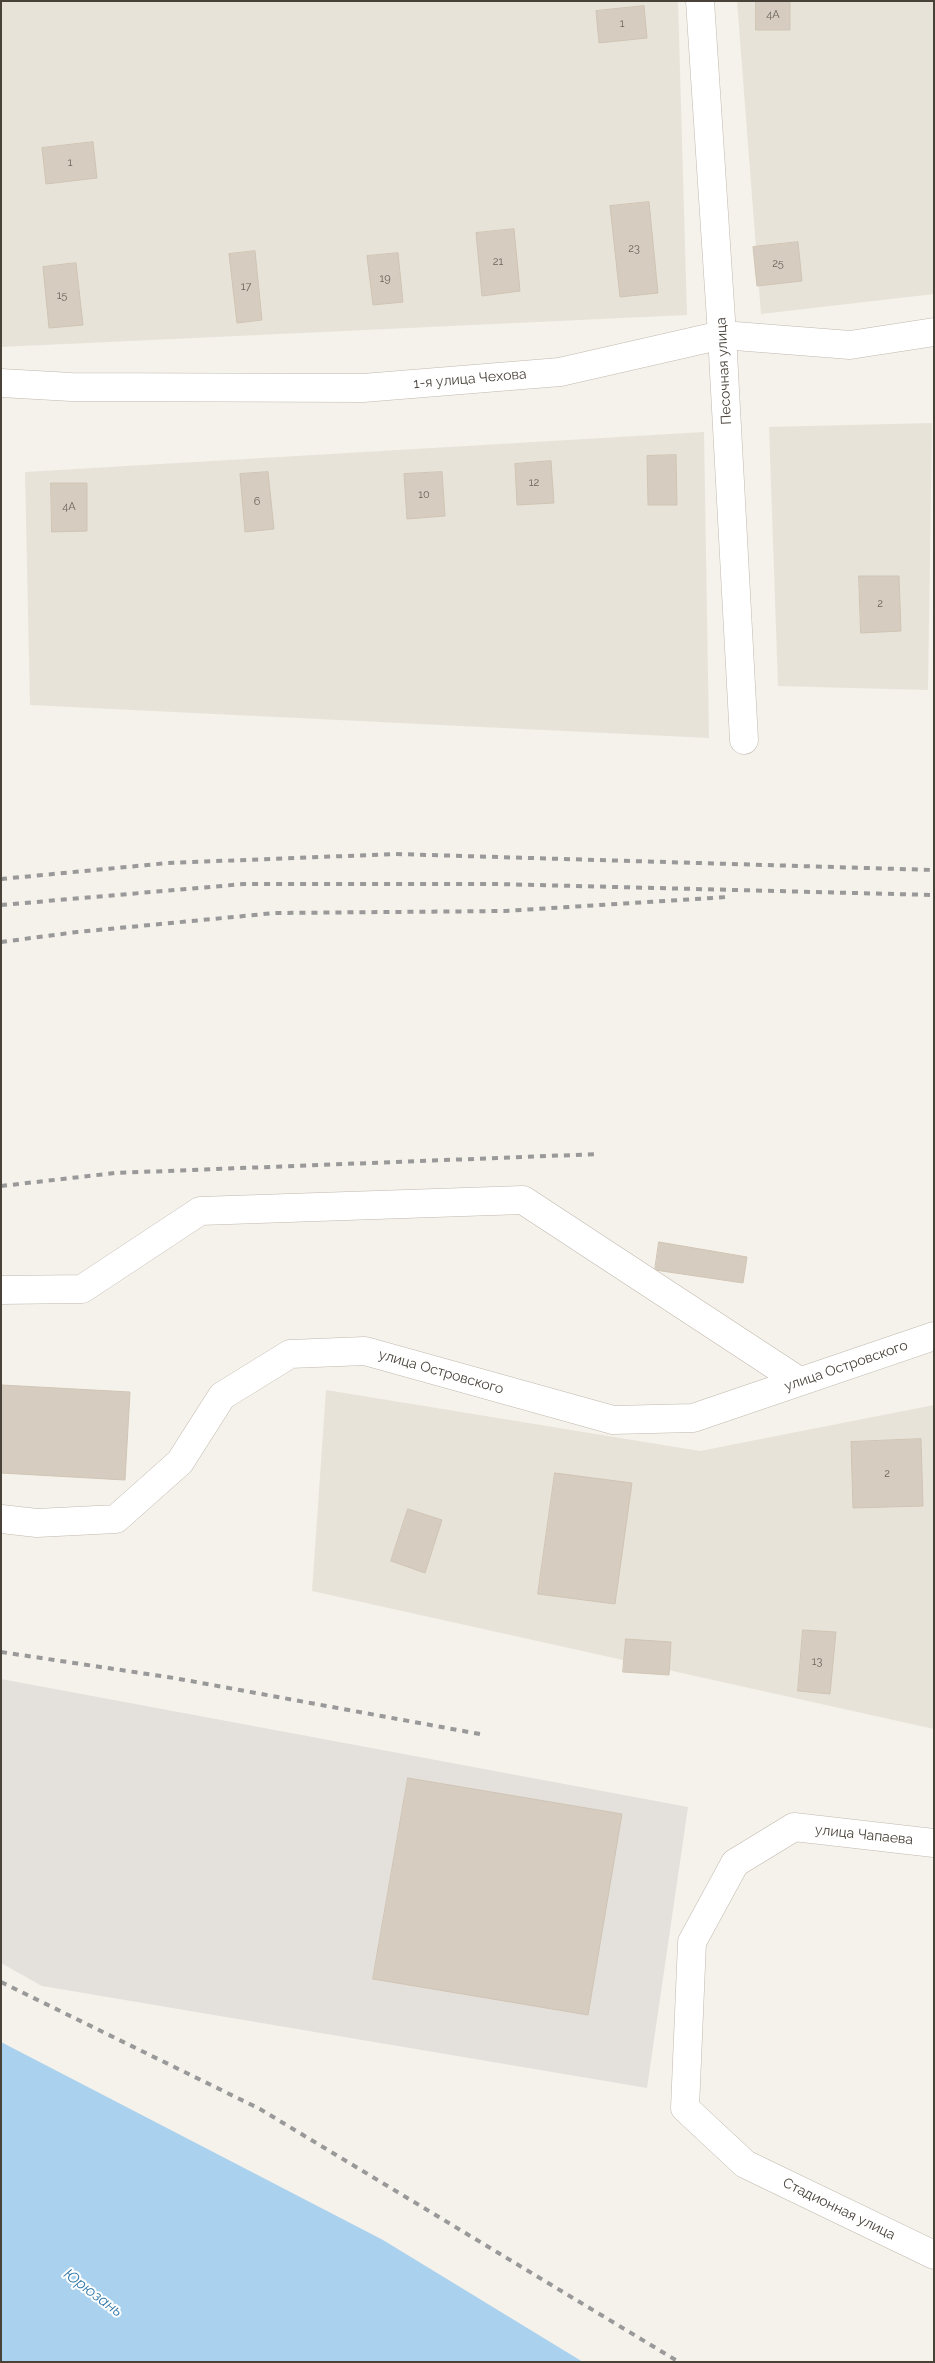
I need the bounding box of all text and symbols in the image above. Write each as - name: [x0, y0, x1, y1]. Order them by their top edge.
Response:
- house number: 4А: [766, 8, 780, 22]
- house number: 1: [620, 17, 624, 31]
- house number: 1: [68, 156, 72, 170]
- house number: 23: [628, 242, 640, 256]
- house number: 21: [493, 255, 503, 269]
- house number: 25: [772, 257, 784, 271]
- house number: 19: [379, 272, 391, 286]
- house number: 17: [241, 280, 251, 294]
- house number: 15: [57, 289, 67, 303]
- street label: Песочная улица: [713, 317, 735, 425]
- street label: 1-я улица Чехова: [413, 366, 527, 392]
- house number: 12: [529, 476, 539, 490]
- house number: 10: [418, 488, 430, 502]
- house number: 6: [254, 495, 260, 509]
- house number: 4А: [62, 500, 76, 514]
- house number: 2: [877, 597, 883, 611]
- street label: улица Островского: [782, 1337, 910, 1395]
- street label: улица Островского: [376, 1346, 506, 1398]
- house number: 2: [884, 1467, 890, 1481]
- house number: 13: [812, 1655, 822, 1669]
- street label: улица Чапаева: [814, 1821, 914, 1849]
- street label: Стадионная улица: [780, 2174, 898, 2244]
- water label: Юрюзань: [60, 2265, 126, 2321]

